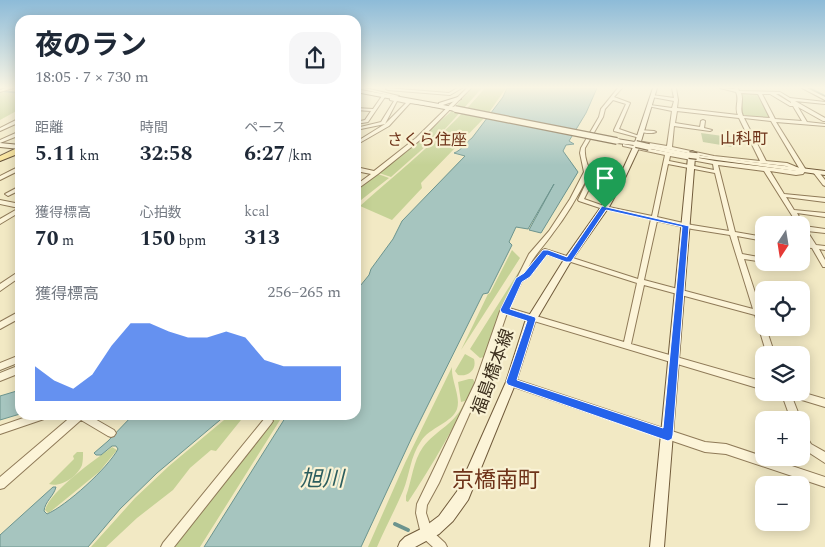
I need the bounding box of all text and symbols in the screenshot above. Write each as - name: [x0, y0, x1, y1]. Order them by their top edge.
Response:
- text: 夜のラン: [35, 24, 147, 67]
- button: share: [289, 32, 341, 84]
- text: 18:05 · 7 × 730 m: [35, 65, 149, 89]
- text: 距離: [35, 117, 63, 138]
- text: 時間: [140, 117, 168, 138]
- text: ペース: [244, 117, 286, 138]
- district label: 山科町: [720, 127, 768, 151]
- district label: さくら住座: [387, 128, 467, 152]
- text: 5.11: [35, 138, 76, 170]
- text: 32:58: [140, 138, 192, 170]
- text: 6:27: [244, 138, 285, 170]
- text: km: [76, 145, 99, 166]
- text: /km: [285, 145, 312, 166]
- pin: [584, 157, 626, 208]
- icon: arrive: [591, 164, 619, 192]
- text: kcal: [244, 201, 269, 222]
- text: 獲得標高: [35, 202, 91, 223]
- text: 心拍数: [140, 202, 182, 223]
- north arrow: [755, 216, 810, 271]
- map controls: [755, 216, 810, 531]
- text: 313: [244, 222, 280, 254]
- text: 70: [35, 223, 59, 255]
- text: 150: [140, 223, 175, 255]
- text: m: [59, 230, 74, 251]
- text: bpm: [175, 230, 206, 251]
- text: 256–265 m: [267, 280, 341, 304]
- button: locate: [755, 281, 810, 336]
- text: 獲得標高: [35, 282, 99, 306]
- street label: 福島橋本線: [465, 325, 521, 419]
- button: layers: [755, 346, 810, 401]
- button: +: [755, 411, 810, 466]
- water label: 旭川: [300, 463, 346, 496]
- district label: 京橋南町: [452, 464, 540, 497]
- button: −: [755, 476, 810, 531]

